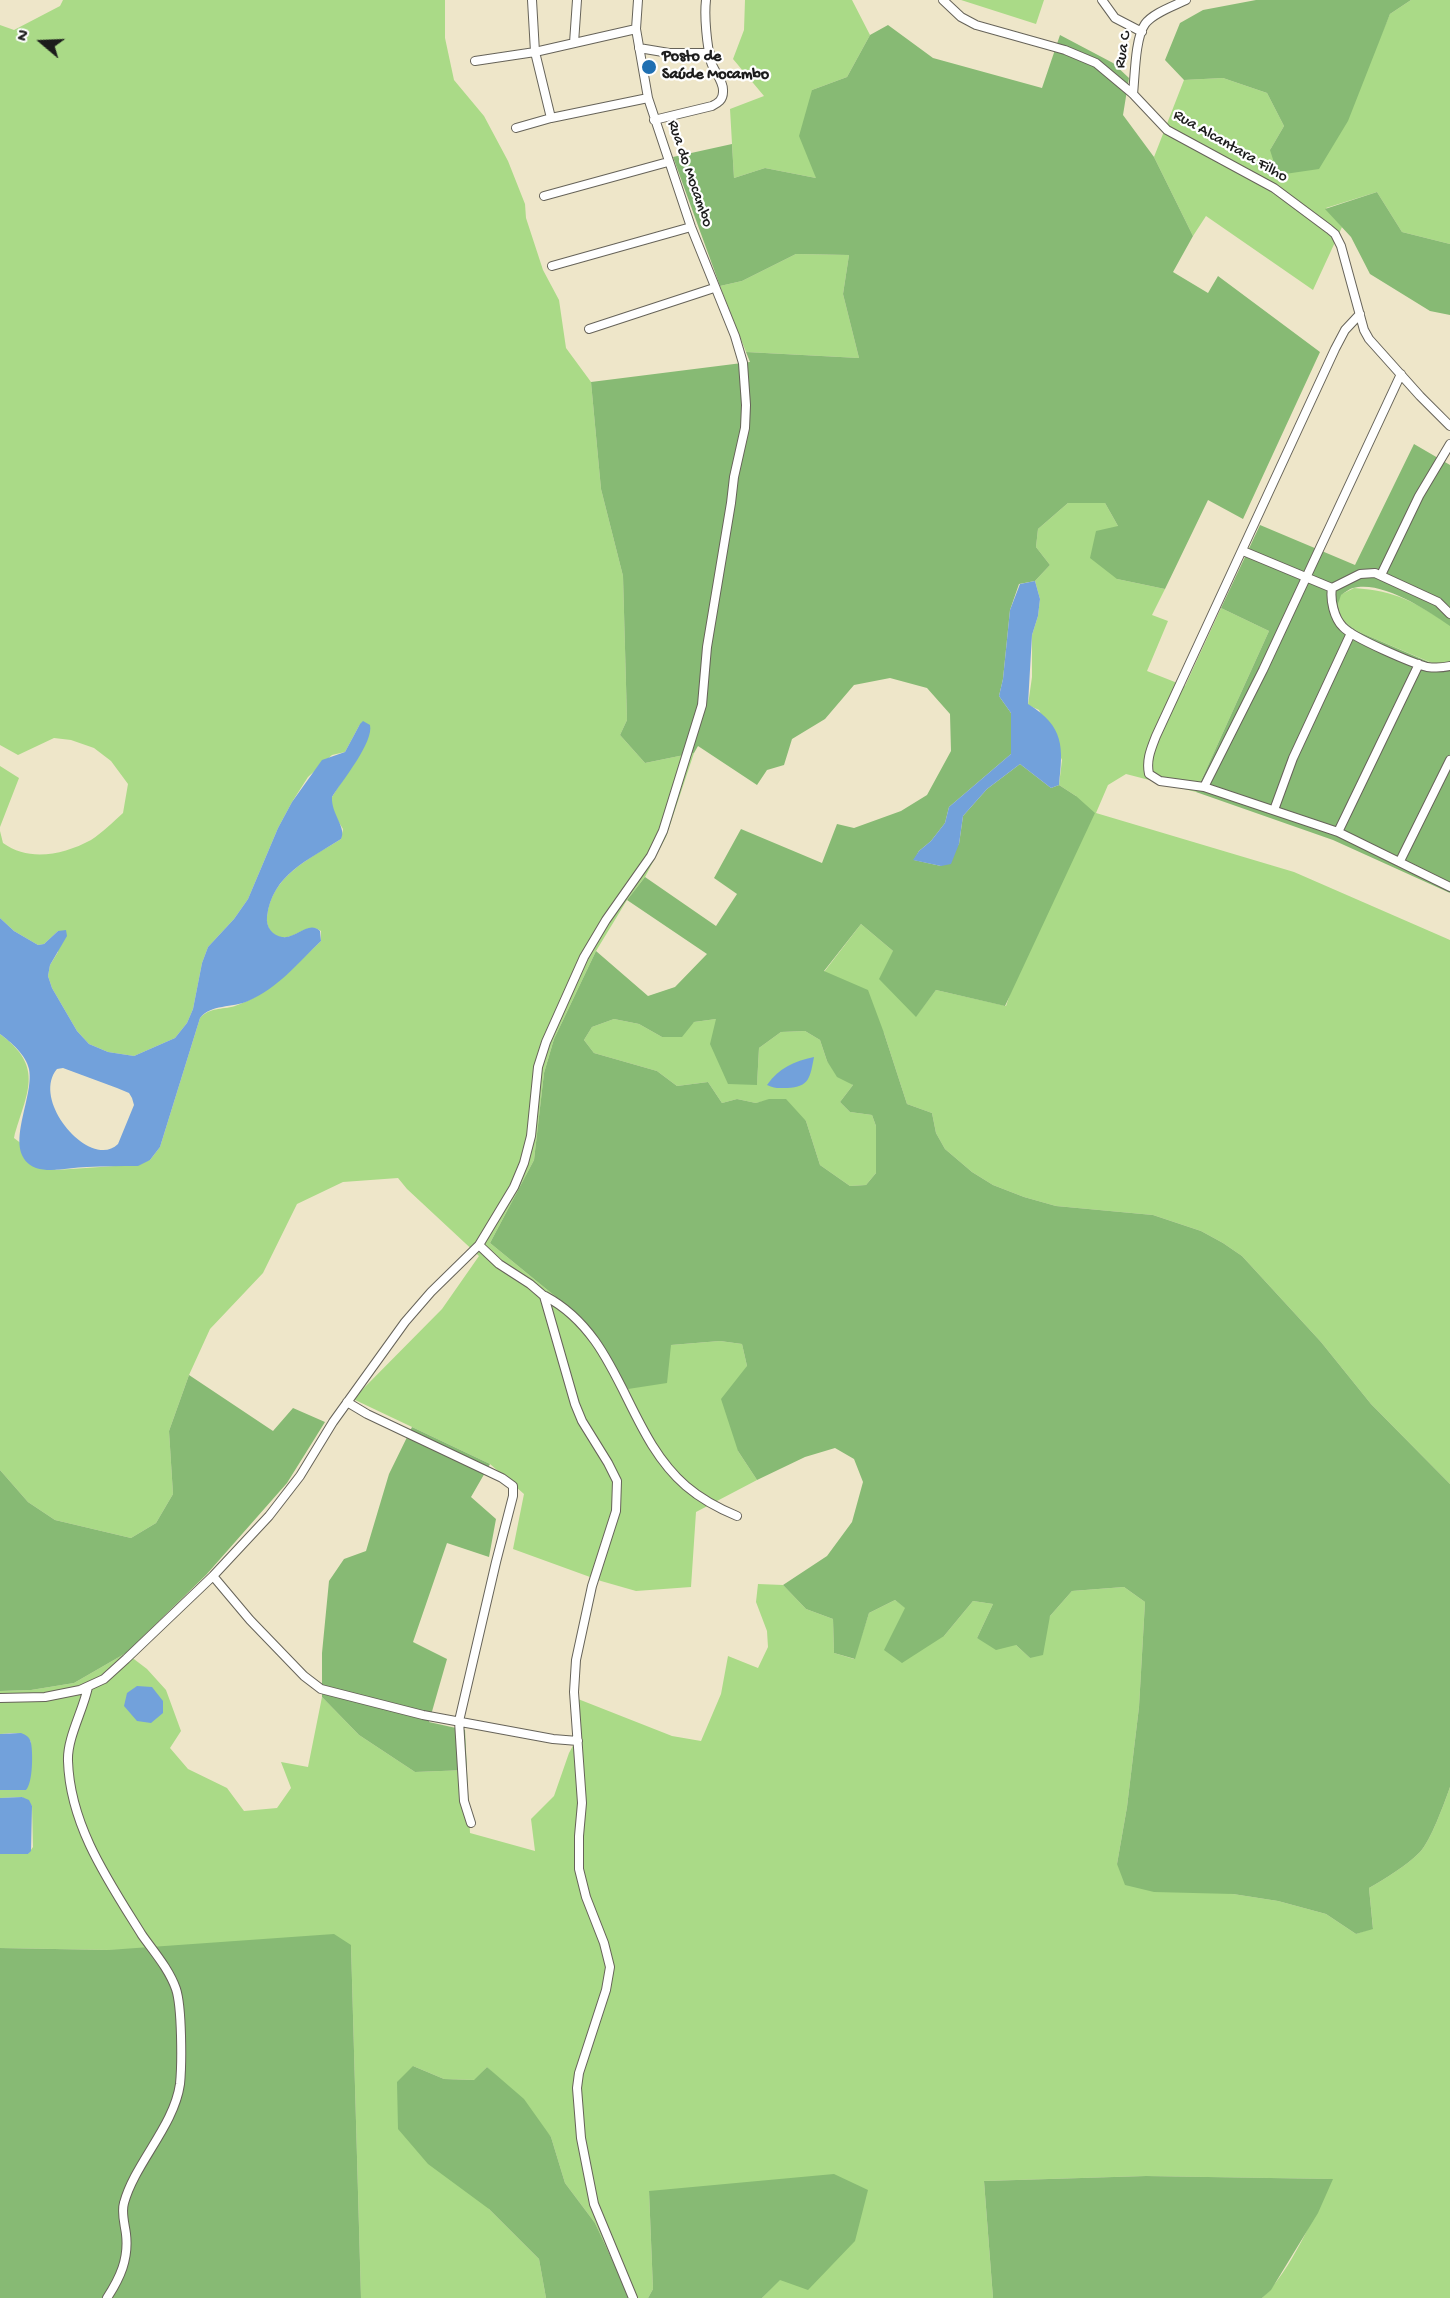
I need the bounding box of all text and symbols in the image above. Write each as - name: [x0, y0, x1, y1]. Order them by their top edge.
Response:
- north arrow: [12, 12, 72, 72]
- text: N: [14, 28, 35, 44]
- street label: Rua C: [1111, 30, 1137, 70]
- place label: Posto de Saúde Mocambo: [662, 48, 769, 86]
- marker: Posto de Saúde Mocambo: [640, 58, 658, 76]
- street label: Rua Alcantara Filho: [1169, 106, 1291, 188]
- street label: Rua do Mocambo: [662, 118, 716, 230]

